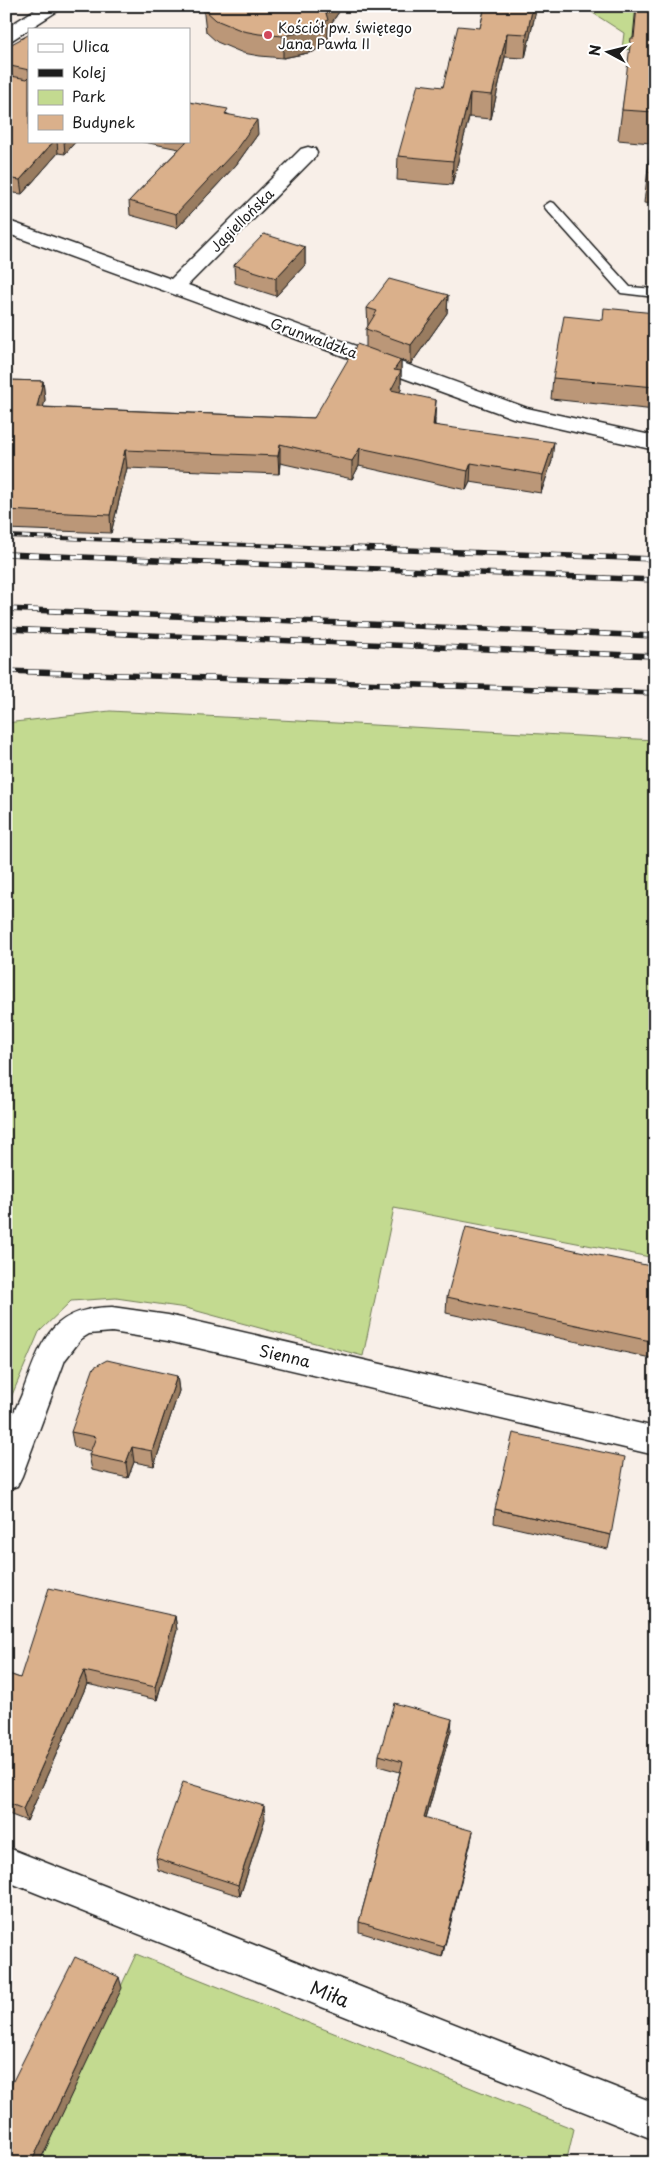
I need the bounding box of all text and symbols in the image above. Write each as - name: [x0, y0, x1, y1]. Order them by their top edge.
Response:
- place label: Kościół pw. świętego Jana Pawła II: [278, 17, 412, 54]
- legend: [28, 28, 190, 142]
- north arrow: [584, 28, 634, 78]
- marker: Kościół pw. świętego Jana Pawła II: [262, 29, 274, 41]
- text: Ulica: [72, 34, 110, 57]
- text: N: [584, 44, 606, 57]
- text: Kolej: [72, 60, 106, 83]
- text: Park: [72, 84, 106, 107]
- text: Budynek: [72, 110, 135, 133]
- street label: Jagiellońska: [206, 183, 279, 256]
- street label: Grunwaldzka: [268, 313, 361, 364]
- street label: Sienna: [257, 1337, 313, 1373]
- street label: Miła: [306, 1973, 354, 2013]

